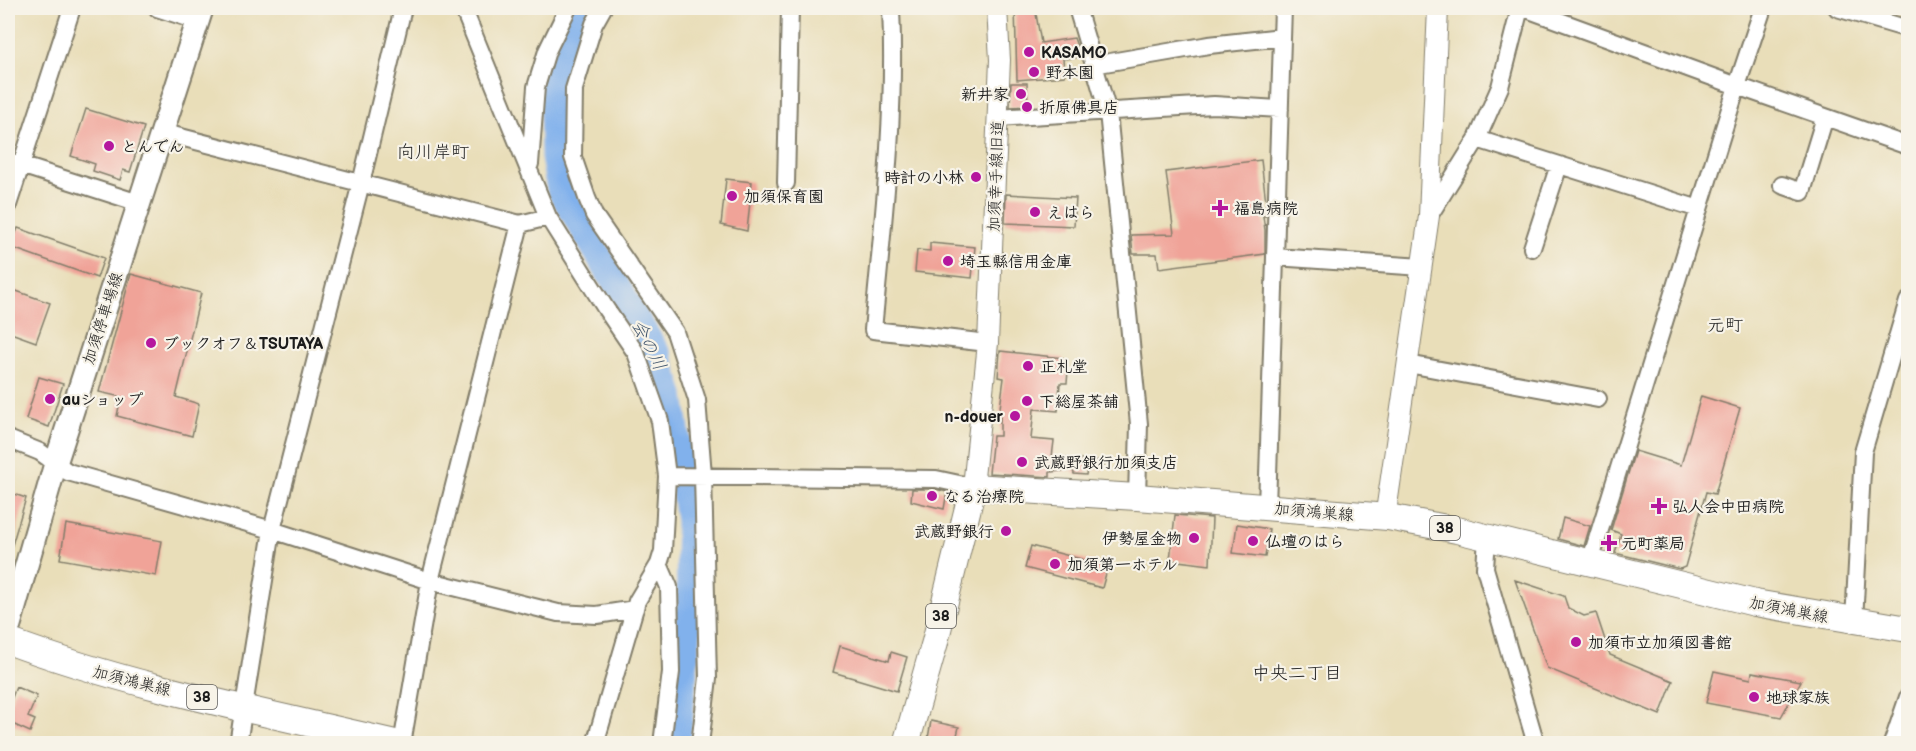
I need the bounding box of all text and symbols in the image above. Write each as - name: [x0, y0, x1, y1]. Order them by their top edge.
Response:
- place label: KASAMO: [1041, 44, 1107, 63]
- marker: KASAMO: [1022, 45, 1036, 59]
- place label: 野本園: [1046, 64, 1094, 83]
- marker: 野本園: [1027, 65, 1041, 79]
- place label: 新井家: [961, 86, 1009, 105]
- marker: 新井家: [1014, 87, 1028, 101]
- place label: 折原佛具店: [1039, 99, 1119, 118]
- marker: 折原佛具店: [1020, 100, 1034, 114]
- street label: 加須幸手線旧道: [985, 120, 1008, 232]
- place label: とんでん: [121, 138, 184, 157]
- marker: とんでん: [102, 139, 116, 153]
- district label: 向川岸町: [397, 142, 469, 163]
- place label: 時計の小林: [884, 169, 964, 188]
- marker: 時計の小林: [969, 170, 983, 184]
- place label: 加須保育園: [744, 188, 824, 207]
- marker: 加須保育園: [725, 189, 739, 203]
- marker: 福島病院: [1211, 199, 1229, 217]
- place label: 福島病院: [1234, 200, 1298, 219]
- place label: えはら: [1047, 204, 1095, 223]
- marker: えはら: [1028, 205, 1042, 219]
- place label: 埼玉縣信用金庫: [960, 253, 1072, 272]
- marker: 埼玉縣信用金庫: [941, 254, 955, 268]
- street label: 加須停車場線: [80, 270, 127, 367]
- district label: 元町: [1707, 315, 1743, 336]
- water label: 会の川: [627, 316, 670, 374]
- place label: ブックオフ＆TSUTAYA: [163, 335, 323, 354]
- marker: ブックオフ＆TSUTAYA: [144, 336, 158, 350]
- place label: 正札堂: [1040, 358, 1088, 377]
- marker: 正札堂: [1021, 359, 1035, 373]
- place label: auショップ: [62, 391, 143, 410]
- marker: auショップ: [43, 392, 57, 406]
- place label: 下総屋茶舗: [1039, 393, 1119, 412]
- marker: 下総屋茶舗: [1020, 394, 1034, 408]
- place label: n-douer: [945, 408, 1004, 427]
- marker: n-douer: [1008, 409, 1022, 423]
- place label: 武蔵野銀行加須支店: [1034, 454, 1178, 473]
- marker: 武蔵野銀行加須支店: [1015, 455, 1029, 469]
- place label: なる治療院: [944, 488, 1024, 507]
- marker: なる治療院: [925, 489, 939, 503]
- marker: 弘人会中田病院: [1650, 497, 1668, 515]
- place label: 弘人会中田病院: [1672, 498, 1784, 517]
- street label: 加須鴻巣線: [1273, 500, 1355, 525]
- road number: 38: [1430, 516, 1460, 540]
- place label: 武蔵野銀行: [914, 523, 994, 542]
- marker: 武蔵野銀行: [999, 524, 1013, 538]
- place label: 伊勢屋金物: [1102, 530, 1182, 549]
- marker: 伊勢屋金物: [1187, 531, 1201, 545]
- place label: 仏壇のはら: [1265, 533, 1345, 552]
- marker: 仏壇のはら: [1246, 534, 1260, 548]
- place label: 元町薬局: [1621, 535, 1685, 554]
- marker: 元町薬局: [1602, 536, 1616, 550]
- place label: 加須第一ホテル: [1067, 556, 1178, 575]
- marker: 加須第一ホテル: [1048, 557, 1062, 571]
- street label: 加須鴻巣線: [1748, 594, 1830, 627]
- road number: 38: [926, 604, 956, 628]
- place label: 加須市立加須図書館: [1588, 634, 1732, 653]
- marker: 加須市立加須図書館: [1569, 635, 1583, 649]
- street label: 加須鴻巣線: [91, 663, 173, 700]
- district label: 中央二丁目: [1252, 663, 1342, 684]
- road number: 38: [187, 685, 217, 709]
- place label: 地球家族: [1766, 689, 1830, 708]
- marker: 地球家族: [1747, 690, 1761, 704]

